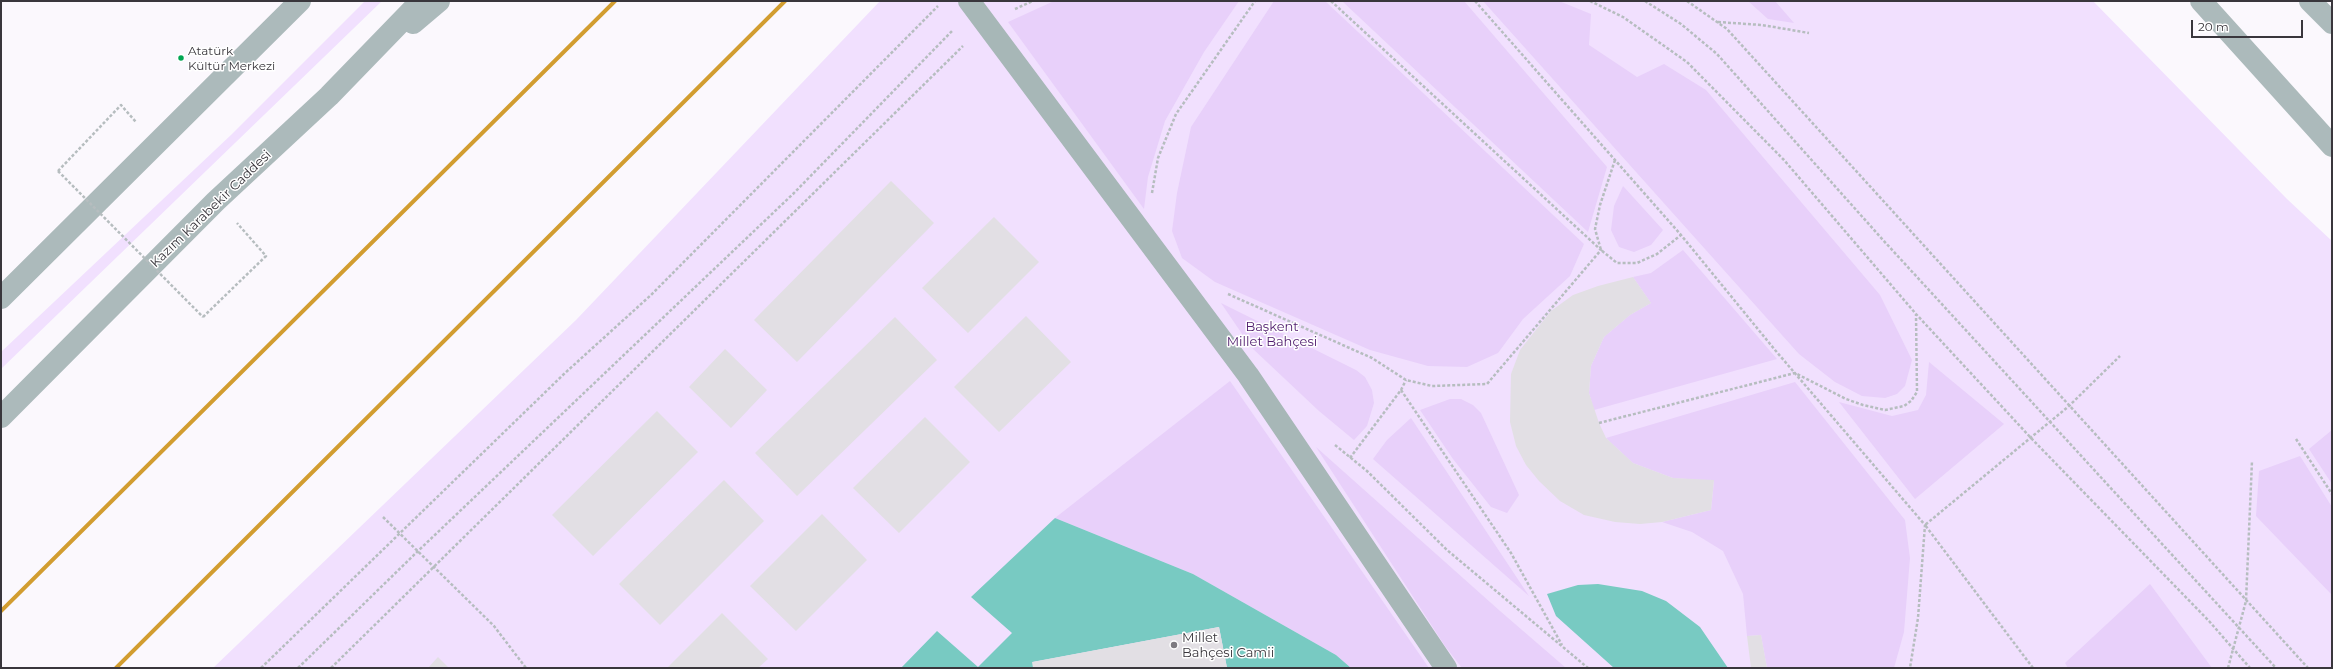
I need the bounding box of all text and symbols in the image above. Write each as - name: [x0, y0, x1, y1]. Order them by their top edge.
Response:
- scale bar: [2193, 12, 2305, 38]
- text: 20 m: [2198, 19, 2229, 34]
- place label: Atatürk Kültür Merkezi: [188, 44, 275, 72]
- marker: Atatürk Kültür Merkezi: [176, 53, 186, 63]
- street label: Kazım Karabekir Caddesi: [147, 147, 275, 271]
- park label: Başkent Millet Bahçesi: [1227, 319, 1317, 350]
- place label: Millet Bahçesi Camii: [1182, 630, 1274, 661]
- marker: Millet Bahçesi Camii: [1169, 640, 1179, 650]

